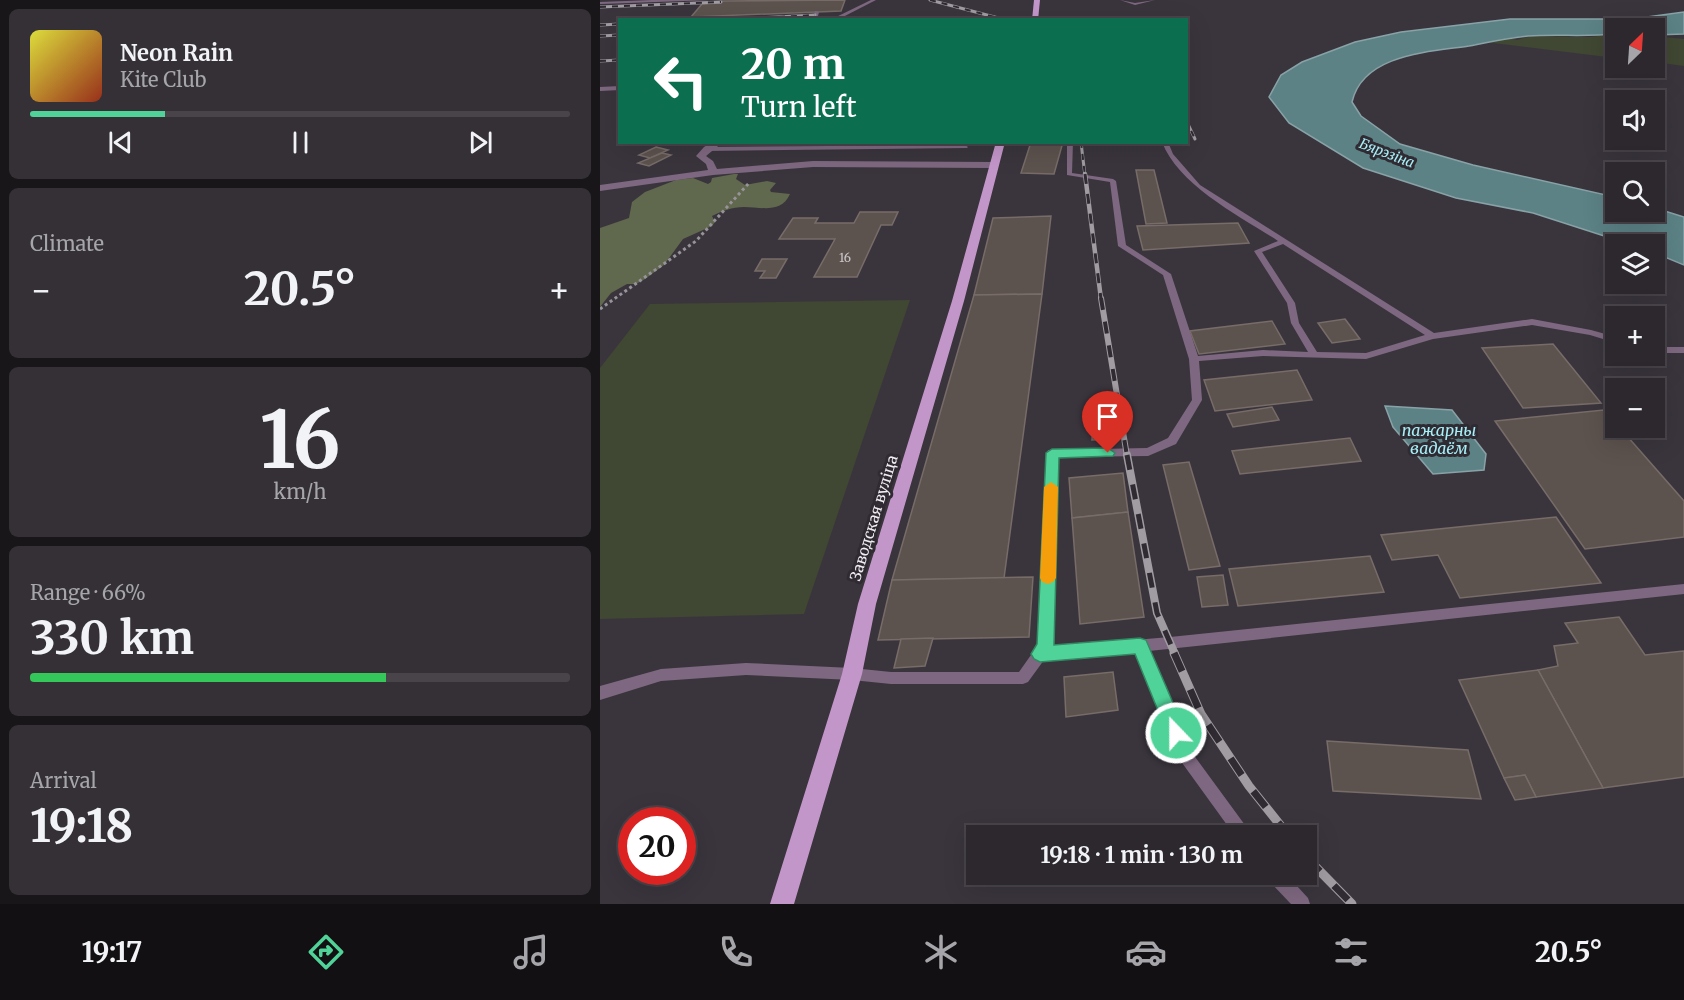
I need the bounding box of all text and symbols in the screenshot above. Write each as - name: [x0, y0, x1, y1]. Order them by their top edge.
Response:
- north arrow: [1605, 18, 1665, 78]
- map controls: [1605, 18, 1665, 438]
- text: 20 m: [741, 38, 845, 90]
- text: Neon Rain: [120, 39, 233, 67]
- icon: left: [642, 42, 720, 120]
- text: Kite Club: [120, 67, 206, 92]
- text: Turn left: [741, 90, 856, 124]
- button: sound: [1605, 90, 1665, 150]
- icon: previous: [104, 126, 137, 159]
- icon: pause: [284, 126, 317, 159]
- icon: next: [464, 126, 497, 159]
- water label: Бярэзіна: [1357, 134, 1417, 172]
- button: search: [1605, 162, 1665, 222]
- text: Climate: [30, 231, 104, 256]
- button: layers: [1605, 234, 1665, 294]
- house number: 16: [839, 250, 851, 265]
- text: 20.5°: [244, 261, 356, 317]
- text: −: [30, 270, 52, 311]
- text: +: [548, 270, 570, 311]
- button: +: [1605, 306, 1665, 366]
- button: −: [1605, 378, 1665, 438]
- text: 16: [259, 391, 341, 489]
- pin: [1082, 391, 1133, 453]
- icon: arrive: [1091, 400, 1124, 433]
- water label: пажарны вадаём: [1402, 420, 1476, 458]
- street label: Заводская вуліца: [845, 453, 902, 583]
- text: km/h: [274, 479, 326, 504]
- text: Range · 66%: [30, 580, 146, 605]
- text: 330 km: [30, 610, 194, 666]
- position arrow: [1144, 701, 1208, 765]
- text: Arrival: [30, 768, 97, 793]
- text: 19:18: [30, 798, 133, 854]
- speed limit sign: 20: [618, 807, 696, 885]
- text: 19:18 · 1 min · 130 m: [1040, 841, 1243, 869]
- icon: directions: [305, 931, 347, 973]
- icon: music: [510, 931, 552, 973]
- icon: phone: [715, 931, 757, 973]
- icon: climate: [920, 931, 962, 973]
- icon: car: [1125, 931, 1167, 973]
- icon: filters: [1330, 931, 1372, 973]
- text: 19:17: [81, 935, 142, 969]
- text: 20.5°: [1535, 935, 1602, 969]

